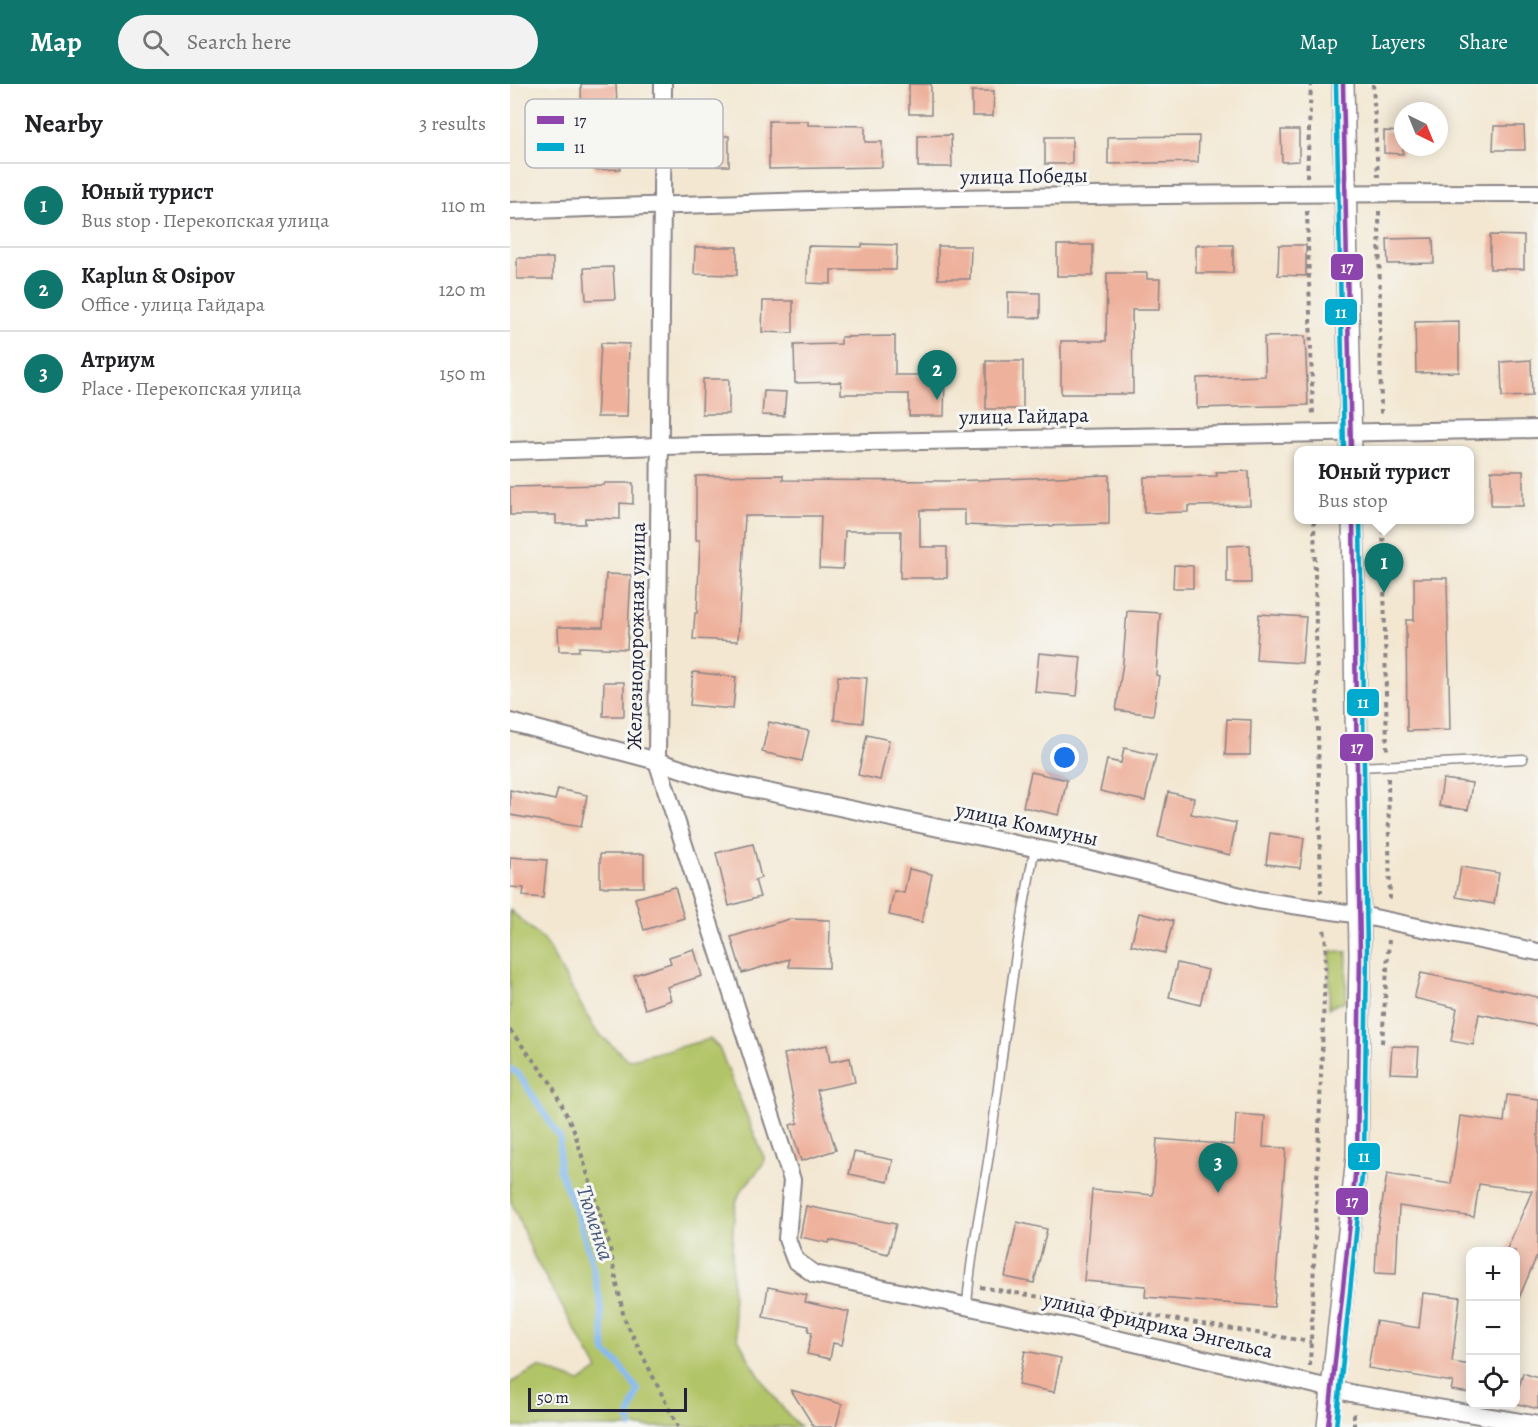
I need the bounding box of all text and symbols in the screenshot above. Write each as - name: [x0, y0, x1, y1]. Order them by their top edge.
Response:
- search box: [118, 15, 538, 69]
- text: Map: [30, 23, 82, 61]
- icon: search: [139, 26, 172, 59]
- text: Search here: [187, 27, 291, 57]
- text: Map: [1299, 28, 1338, 56]
- text: Layers: [1371, 28, 1426, 56]
- text: Share: [1459, 28, 1508, 56]
- legend: [525, 99, 723, 168]
- north arrow: [1394, 102, 1448, 156]
- text: Nearby: [24, 106, 103, 141]
- text: 3 results: [419, 110, 486, 137]
- text: 17: [574, 110, 586, 132]
- text: 11: [574, 137, 585, 159]
- street label: улица Победы: [959, 161, 1088, 191]
- text: Юный турист: [81, 177, 213, 207]
- text: 1: [40, 192, 47, 219]
- text: 110 m: [441, 192, 486, 219]
- text: Bus stop · Перекопская улица: [81, 207, 329, 234]
- line badge: 17: [1330, 253, 1364, 281]
- text: 17: [1341, 257, 1353, 279]
- text: Kaplun & Osipov: [81, 261, 235, 291]
- text: 2: [39, 276, 48, 303]
- text: 120 m: [438, 276, 486, 303]
- text: Office · улица Гайдара: [81, 291, 265, 318]
- line badge: 11: [1324, 298, 1358, 326]
- text: 11: [1335, 302, 1347, 324]
- text: Атриум: [81, 345, 155, 375]
- pin: 2: [918, 350, 956, 400]
- text: 3: [39, 360, 48, 387]
- text: 150 m: [439, 360, 486, 387]
- text: Place · Перекопская улица: [81, 375, 302, 402]
- street label: улица Гайдара: [958, 401, 1089, 431]
- popup: [1294, 446, 1474, 524]
- text: Юный турист: [1318, 457, 1450, 487]
- text: Bus stop: [1318, 487, 1388, 514]
- street label: Железнодорожная улица: [620, 522, 652, 750]
- pin: 1: [1364, 544, 1404, 593]
- line badge: 11: [1346, 688, 1380, 717]
- text: 11: [1357, 692, 1369, 714]
- line badge: 17: [1339, 733, 1374, 762]
- text: 17: [1351, 737, 1363, 759]
- your location: [1050, 743, 1079, 772]
- street label: улица Коммуны: [952, 795, 1101, 853]
- line badge: 11: [1347, 1142, 1381, 1171]
- pin: 3: [1198, 1144, 1238, 1193]
- text: 11: [1358, 1146, 1370, 1168]
- water label: Тюменка: [569, 1182, 621, 1264]
- line badge: 17: [1335, 1187, 1369, 1216]
- text: 17: [1346, 1191, 1358, 1213]
- map controls: [1466, 1247, 1520, 1409]
- button: +: [1466, 1247, 1520, 1301]
- street label: улица Фридриха Энгельса: [1039, 1285, 1276, 1365]
- button: −: [1466, 1301, 1520, 1355]
- button: locate: [1466, 1355, 1520, 1409]
- scale bar: [528, 1385, 687, 1412]
- text: 50 m: [537, 1387, 569, 1409]

